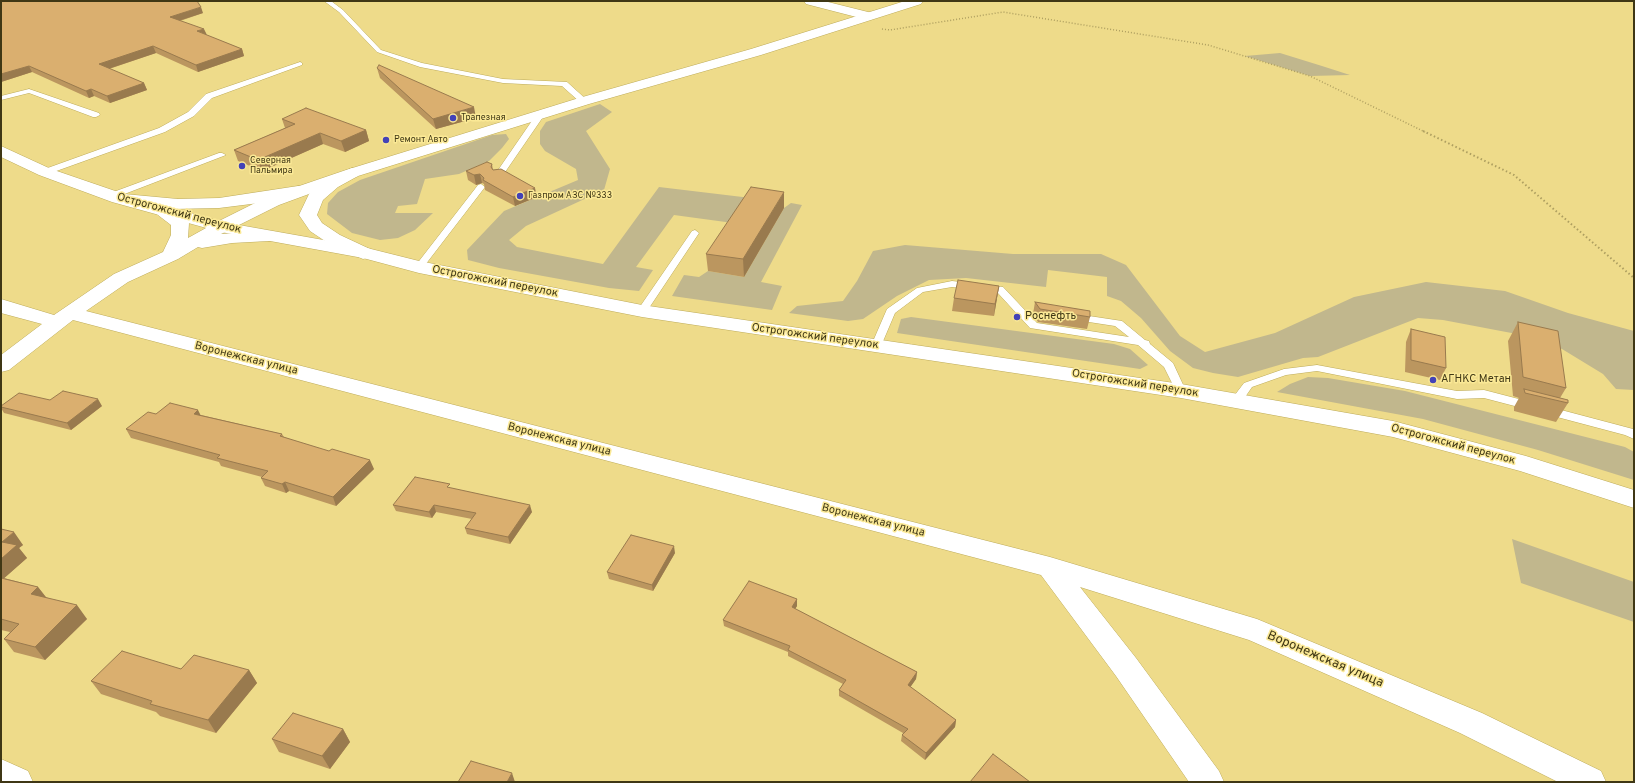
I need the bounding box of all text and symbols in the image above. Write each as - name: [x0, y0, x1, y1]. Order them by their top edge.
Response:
- marker: Трапезная: [448, 113, 458, 123]
- place label: Трапезная: [461, 113, 506, 123]
- marker: Ремонт Авто: [381, 135, 391, 145]
- place label: Ремонт Авто: [394, 135, 448, 145]
- place label: Северная Пальмира: [250, 156, 292, 177]
- marker: Северная Пальмира: [237, 161, 247, 171]
- street label: Острогожский переулок: [115, 191, 243, 237]
- marker: Газпром АЗС №333: [515, 191, 525, 201]
- place label: Газпром АЗС №333: [528, 191, 612, 201]
- street label: Острогожский переулок: [431, 263, 559, 301]
- place label: Роснефть: [1025, 310, 1076, 324]
- marker: Роснефть: [1012, 312, 1022, 322]
- street label: Острогожский переулок: [751, 322, 879, 352]
- street label: Воронежская улица: [193, 340, 299, 378]
- street label: Острогожский переулок: [1071, 367, 1199, 401]
- place label: АГНКС Метан: [1441, 373, 1511, 387]
- marker: АГНКС Метан: [1428, 375, 1438, 385]
- street label: Воронежская улица: [506, 421, 612, 459]
- street label: Острогожский переулок: [1389, 422, 1517, 468]
- street label: Воронежская улица: [820, 502, 926, 540]
- street label: Воронежская улица: [1264, 628, 1386, 692]

